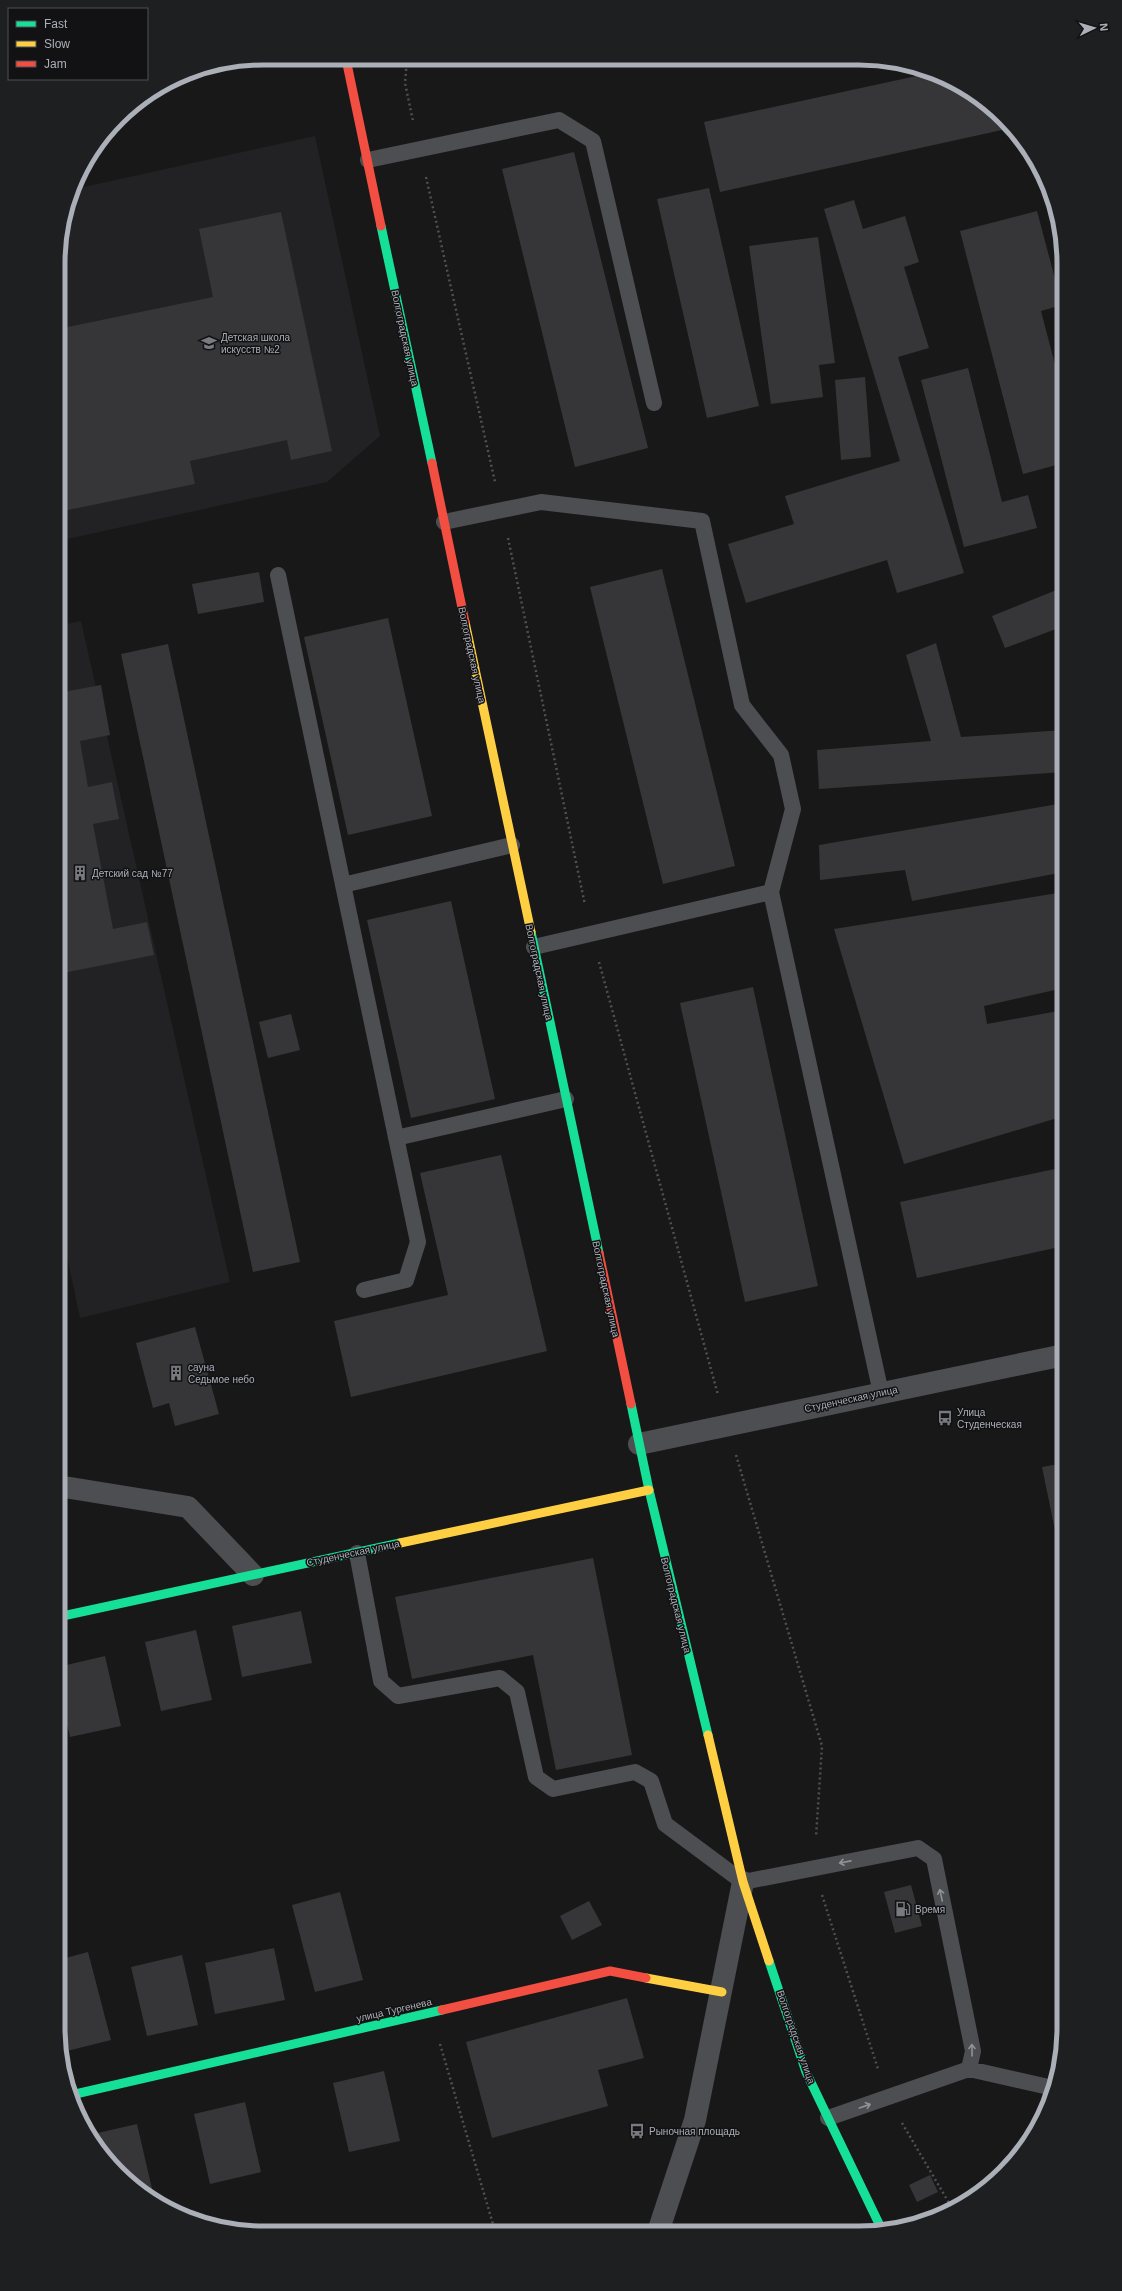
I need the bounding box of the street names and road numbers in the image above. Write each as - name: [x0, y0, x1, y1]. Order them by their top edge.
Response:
- street label: Волгоградская улица: [389, 289, 421, 388]
- street label: Волгоградская улица: [456, 606, 488, 705]
- street label: Волгоградская улица: [523, 923, 555, 1022]
- street label: Волгоградская улица: [590, 1240, 622, 1339]
- street label: Студенческая улица: [803, 1384, 899, 1414]
- street label: Студенческая улица: [305, 1538, 401, 1568]
- street label: Волгоградская улица: [659, 1556, 693, 1654]
- street label: Волгоградская улица: [775, 1989, 817, 2086]
- street label: улица Тургенева: [355, 1996, 433, 2024]

